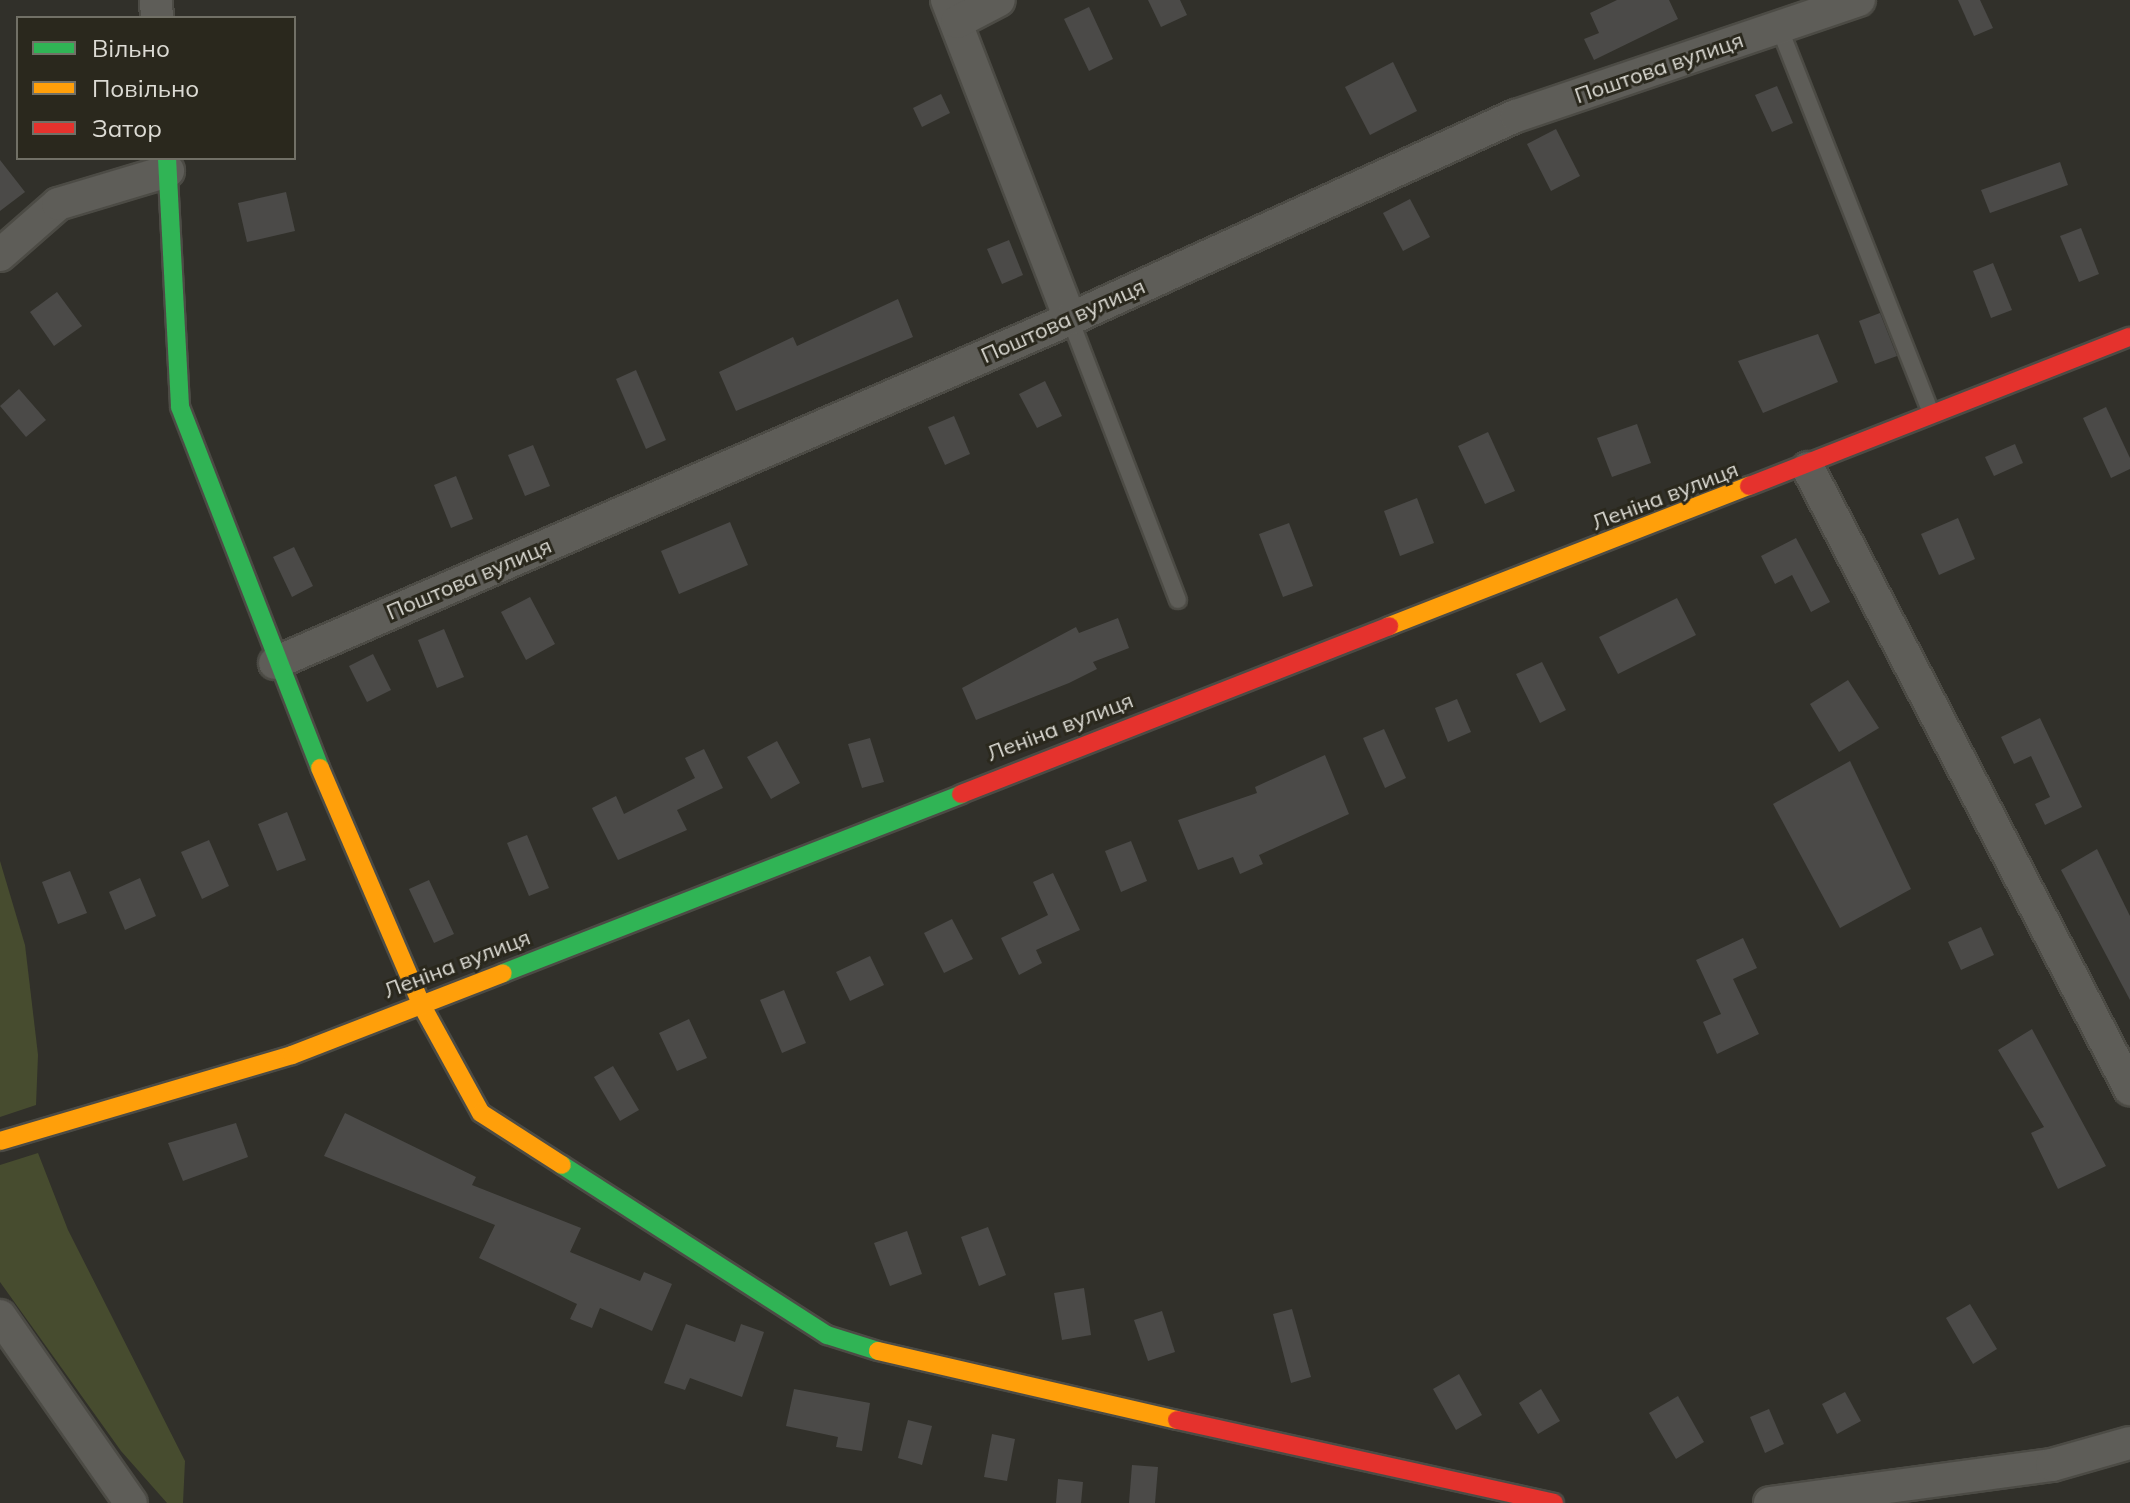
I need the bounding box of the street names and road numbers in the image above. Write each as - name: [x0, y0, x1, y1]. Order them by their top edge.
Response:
- street label: Поштова вулиця: [1571, 27, 1747, 109]
- street label: Поштова вулиця: [977, 273, 1149, 369]
- street label: Леніна вулиця: [1588, 456, 1742, 536]
- street label: Поштова вулиця: [382, 532, 556, 626]
- street label: Леніна вулиця: [983, 687, 1137, 767]
- street label: Леніна вулиця: [380, 924, 534, 1004]

